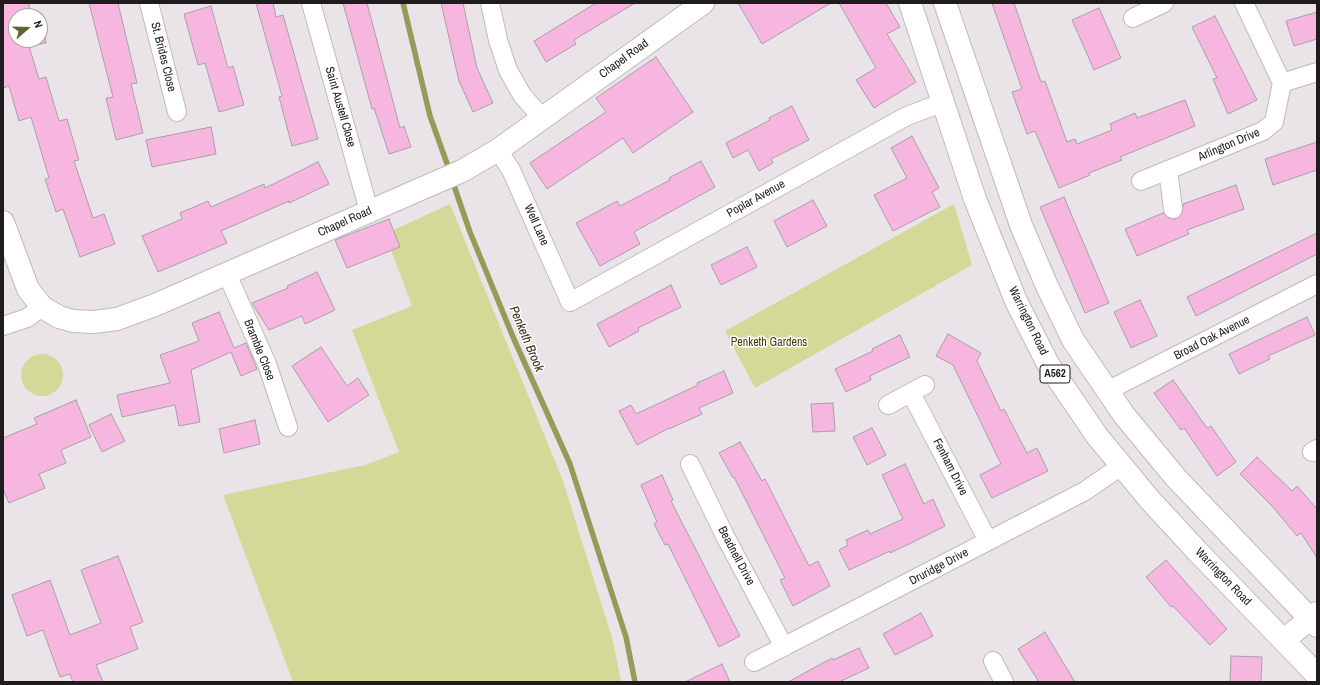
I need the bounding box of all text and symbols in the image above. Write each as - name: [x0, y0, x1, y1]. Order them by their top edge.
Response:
- north arrow: [8, 8, 48, 48]
- text: N: [31, 19, 46, 30]
- street label: St. Brides Close: [147, 21, 179, 93]
- street label: Chapel Road: [597, 36, 651, 82]
- street label: Saint Austell Close: [322, 65, 358, 149]
- street label: Arlington Drive: [1196, 126, 1262, 164]
- street label: Poplar Avenue: [724, 177, 788, 221]
- street label: Well Lane: [521, 202, 551, 248]
- street label: Chapel Road: [316, 204, 374, 240]
- street label: Warrington Road: [1005, 284, 1051, 358]
- water label: Penketh Brook: [505, 304, 547, 374]
- street label: Broad Oak Avenue: [1172, 313, 1252, 363]
- street label: Bramble Close: [240, 317, 278, 383]
- park label: Penketh Gardens: [731, 336, 807, 350]
- road number: A562: [1040, 365, 1070, 383]
- street label: Fenham Drive: [930, 436, 970, 498]
- street label: Beadnell Drive: [714, 524, 758, 588]
- street label: Druridge Drive: [907, 545, 971, 589]
- street label: Warrington Road: [1192, 545, 1254, 609]

